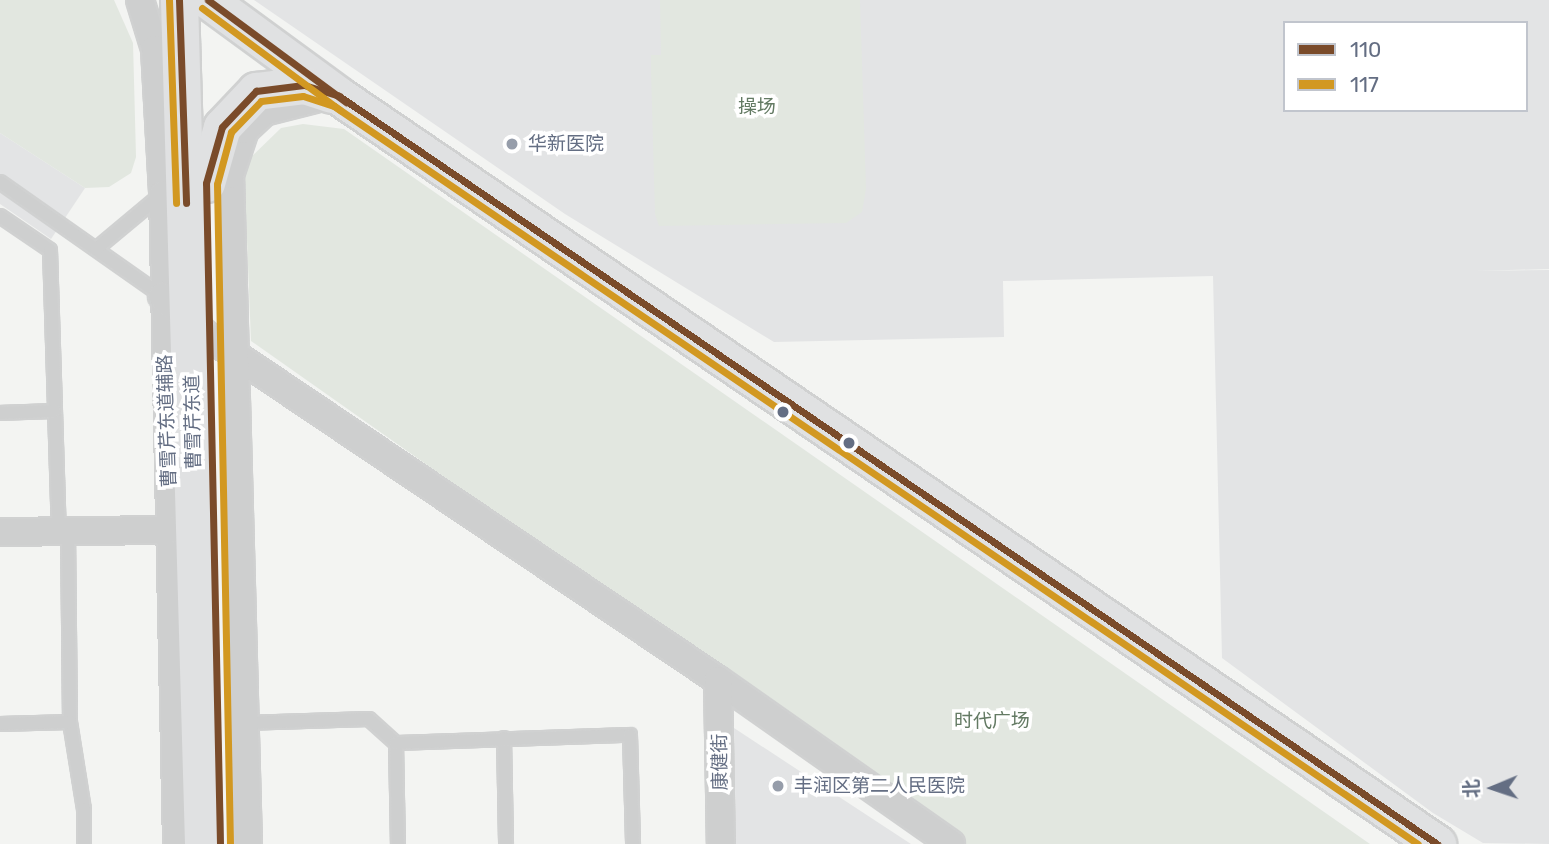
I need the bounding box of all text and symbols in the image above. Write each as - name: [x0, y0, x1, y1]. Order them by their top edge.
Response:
- legend: [1283, 21, 1528, 112]
- text: 110: [1350, 37, 1381, 62]
- text: 117: [1350, 72, 1379, 97]
- park label: 操场: [738, 96, 776, 118]
- place label: 华新医院: [528, 133, 604, 155]
- marker: 华新医院: [502, 134, 522, 154]
- street label: 曹雪芹东道辅路: [153, 354, 181, 488]
- street label: 曹雪芹东道: [181, 374, 205, 470]
- unlabelled marker: [776, 405, 790, 419]
- unlabelled marker: [842, 436, 856, 450]
- park label: 时代广场: [954, 710, 1030, 732]
- street label: 康健街: [708, 733, 732, 791]
- north arrow: [1458, 753, 1528, 823]
- place label: 丰润区第二人民医院: [794, 775, 965, 797]
- marker: 丰润区第二人民医院: [768, 776, 788, 796]
- text: 北: [1460, 779, 1483, 799]

